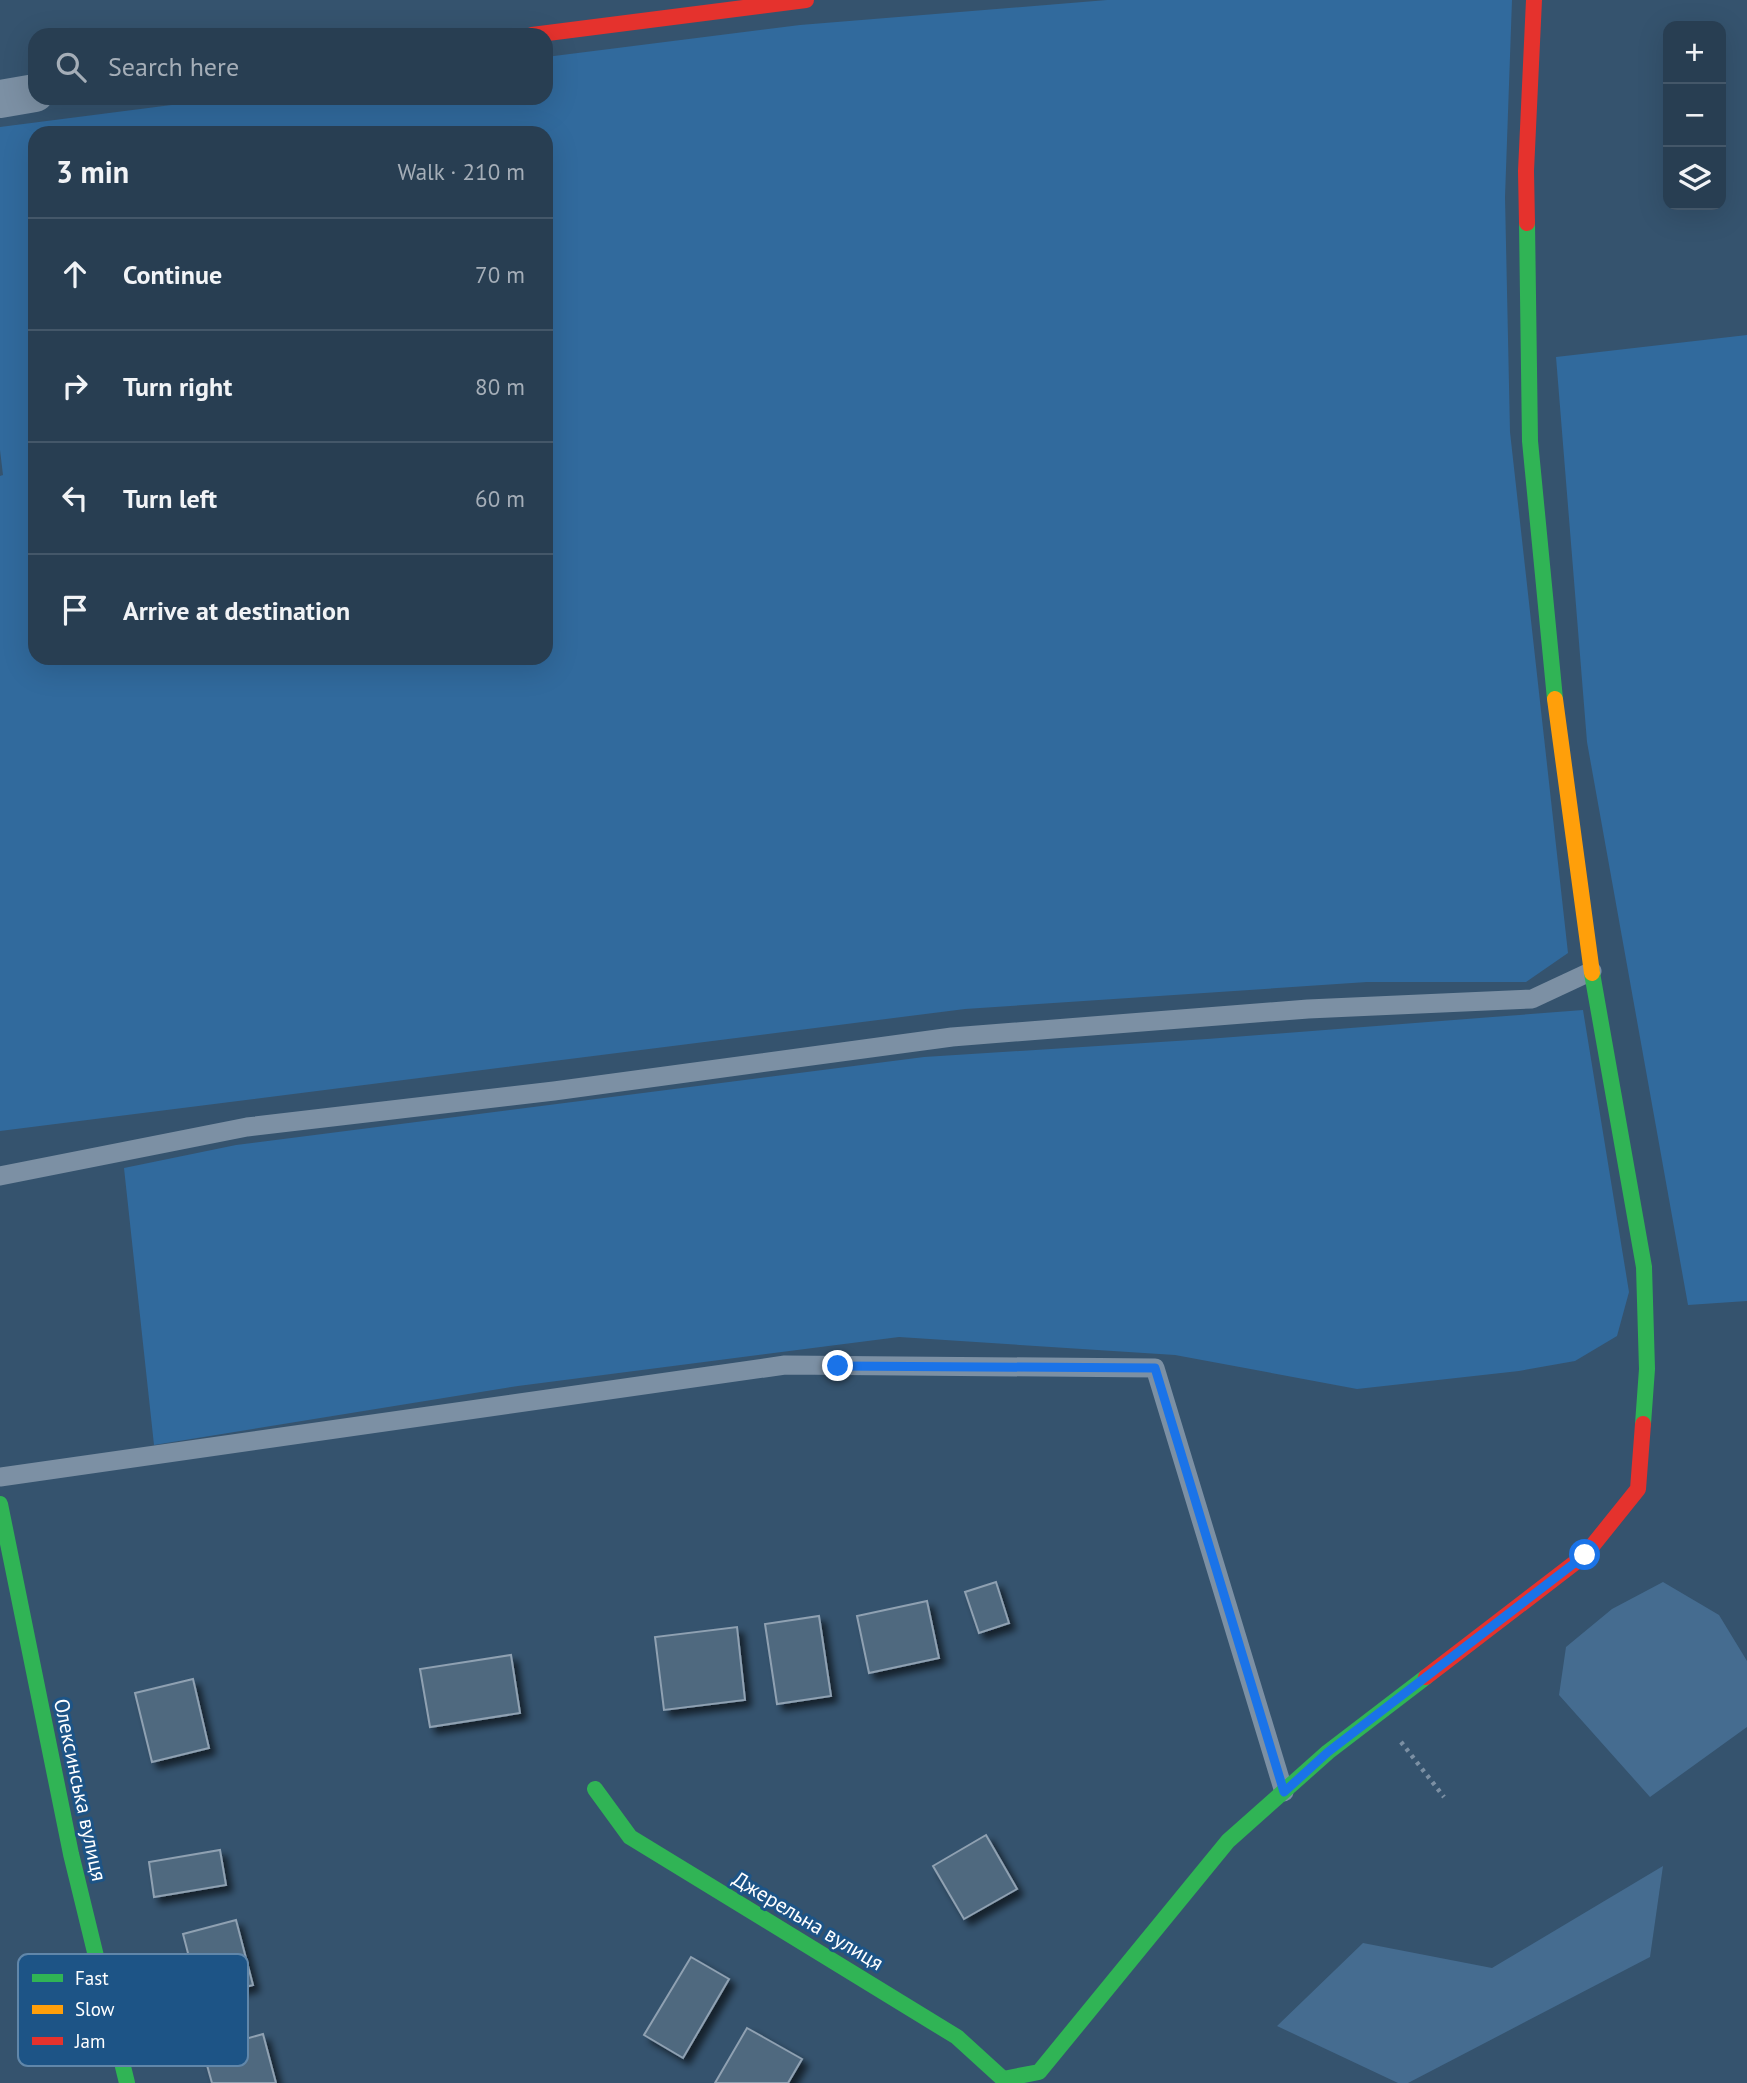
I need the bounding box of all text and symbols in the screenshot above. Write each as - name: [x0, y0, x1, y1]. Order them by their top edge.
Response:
- map controls: [1663, 21, 1726, 210]
- button: +: [1663, 21, 1726, 84]
- search box: [28, 28, 553, 105]
- icon: search: [52, 48, 90, 86]
- text: Search here: [108, 50, 239, 83]
- button: −: [1663, 84, 1726, 147]
- button: layers: [1663, 147, 1726, 210]
- text: 3 min: [56, 152, 129, 191]
- text: Walk · 210 m: [398, 157, 525, 186]
- icon: ahead: [56, 255, 94, 293]
- text: Continue: [123, 258, 222, 291]
- text: 70 m: [475, 260, 525, 289]
- icon: right: [56, 367, 94, 405]
- text: Turn right: [123, 370, 232, 403]
- text: 80 m: [475, 372, 525, 401]
- icon: left: [56, 479, 94, 517]
- text: Turn left: [123, 482, 217, 515]
- text: 60 m: [475, 484, 525, 513]
- icon: arrive: [56, 591, 94, 629]
- text: Arrive at destination: [123, 594, 350, 627]
- route end: [822, 1350, 853, 1381]
- route start: [1569, 1539, 1600, 1570]
- street label: Олексинська вулиця: [48, 1696, 113, 1884]
- street label: Джерельна вулиця: [728, 1865, 889, 1976]
- legend: [18, 1954, 248, 2066]
- text: Fast: [75, 1966, 109, 1990]
- text: Slow: [75, 1997, 115, 2021]
- text: Jam: [74, 2029, 105, 2053]

